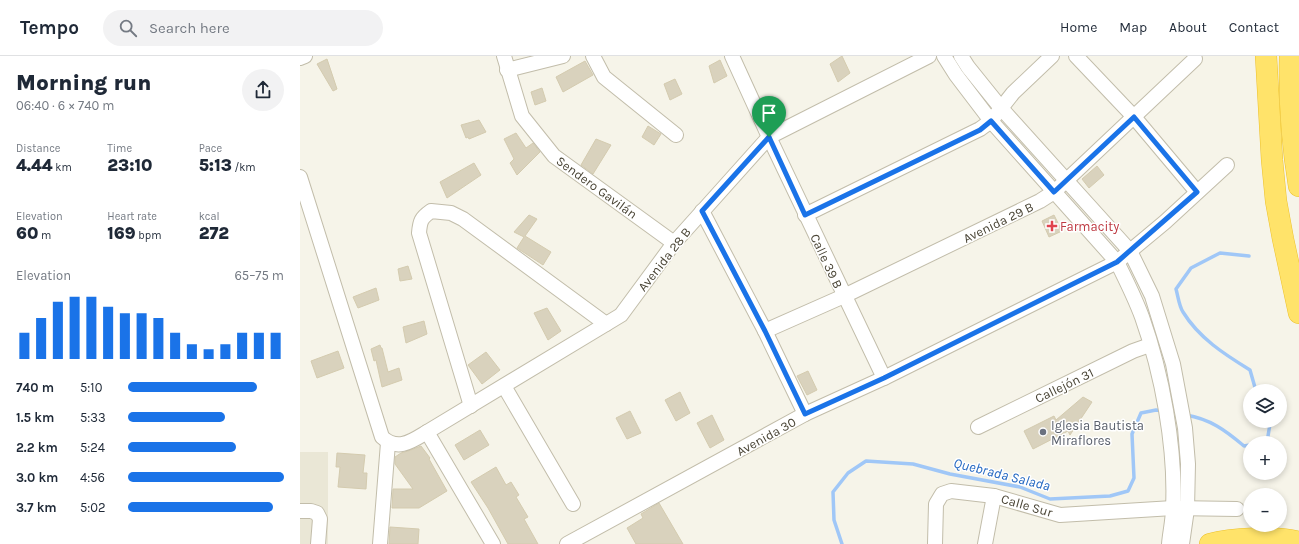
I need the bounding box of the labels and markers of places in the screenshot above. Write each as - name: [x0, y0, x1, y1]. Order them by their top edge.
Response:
- pin: [752, 96, 786, 137]
- place label: Farmacity: [1060, 219, 1119, 234]
- marker: Farmacity: [1047, 221, 1057, 231]
- place label: Iglesia Bautista Miraflores: [1051, 418, 1144, 448]
- marker: Iglesia Bautista Miraflores: [1038, 427, 1048, 437]

